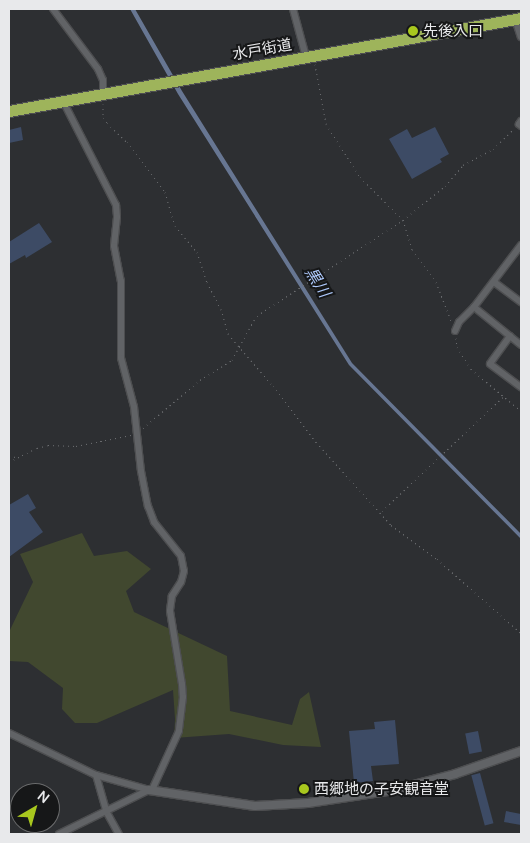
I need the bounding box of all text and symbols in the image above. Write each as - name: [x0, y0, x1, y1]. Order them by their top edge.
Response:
- place label: 先後入口: [423, 22, 483, 40]
- marker: 先後入口: [407, 25, 419, 37]
- street label: 水戸街道: [231, 35, 293, 63]
- water label: 黒川: [301, 263, 335, 301]
- place label: 西郷地の子安観音堂: [314, 780, 449, 798]
- north arrow: [10, 783, 60, 833]
- marker: 西郷地の子安観音堂: [298, 783, 310, 795]
- text: N: [34, 786, 54, 807]

